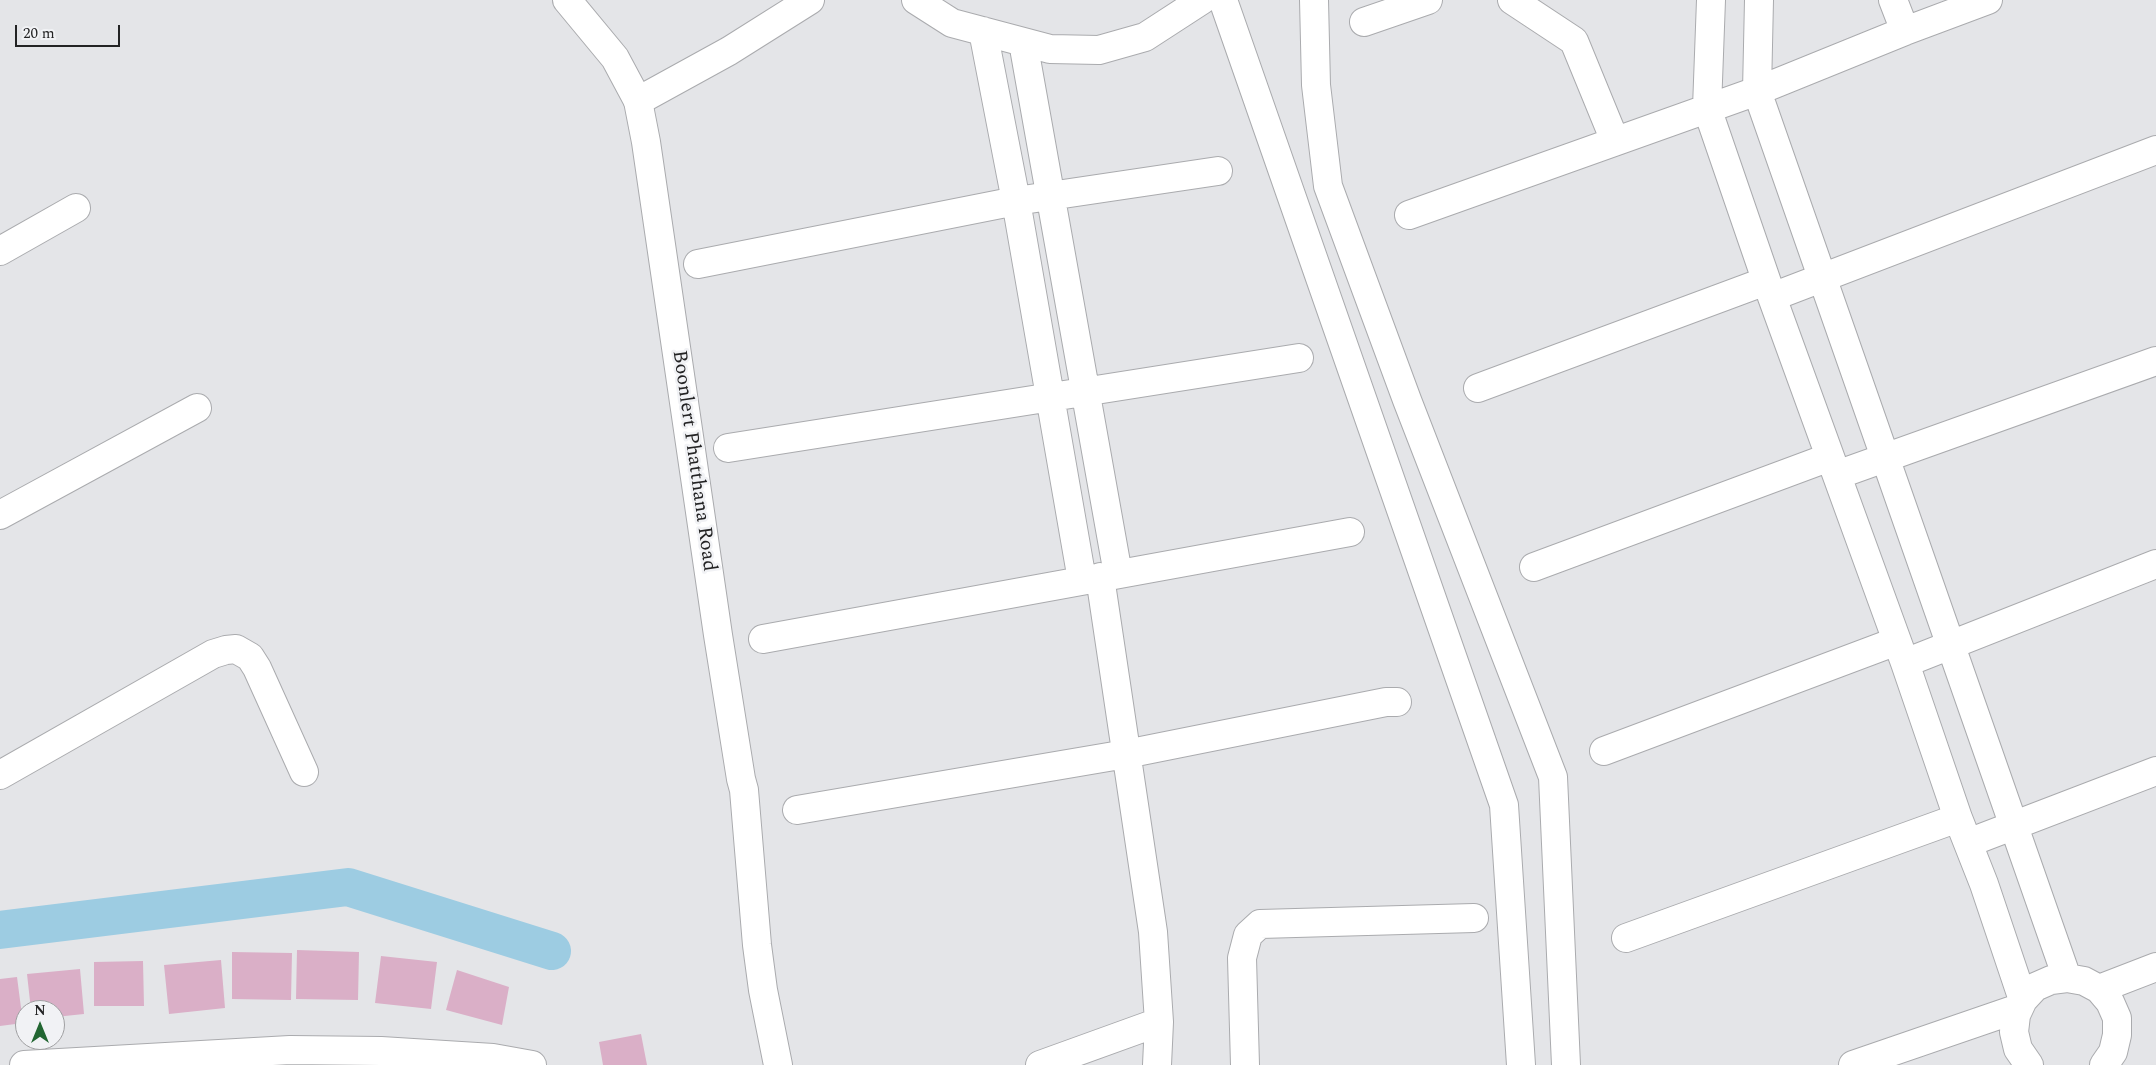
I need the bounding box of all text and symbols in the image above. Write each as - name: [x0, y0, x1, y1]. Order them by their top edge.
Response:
- scale bar: [18, 15, 122, 47]
- text: 20 m: [23, 22, 55, 45]
- street label: Boonlert Phatthana Road: [666, 349, 720, 573]
- north arrow: [15, 1000, 65, 1050]
- text: N: [34, 1000, 46, 1021]

